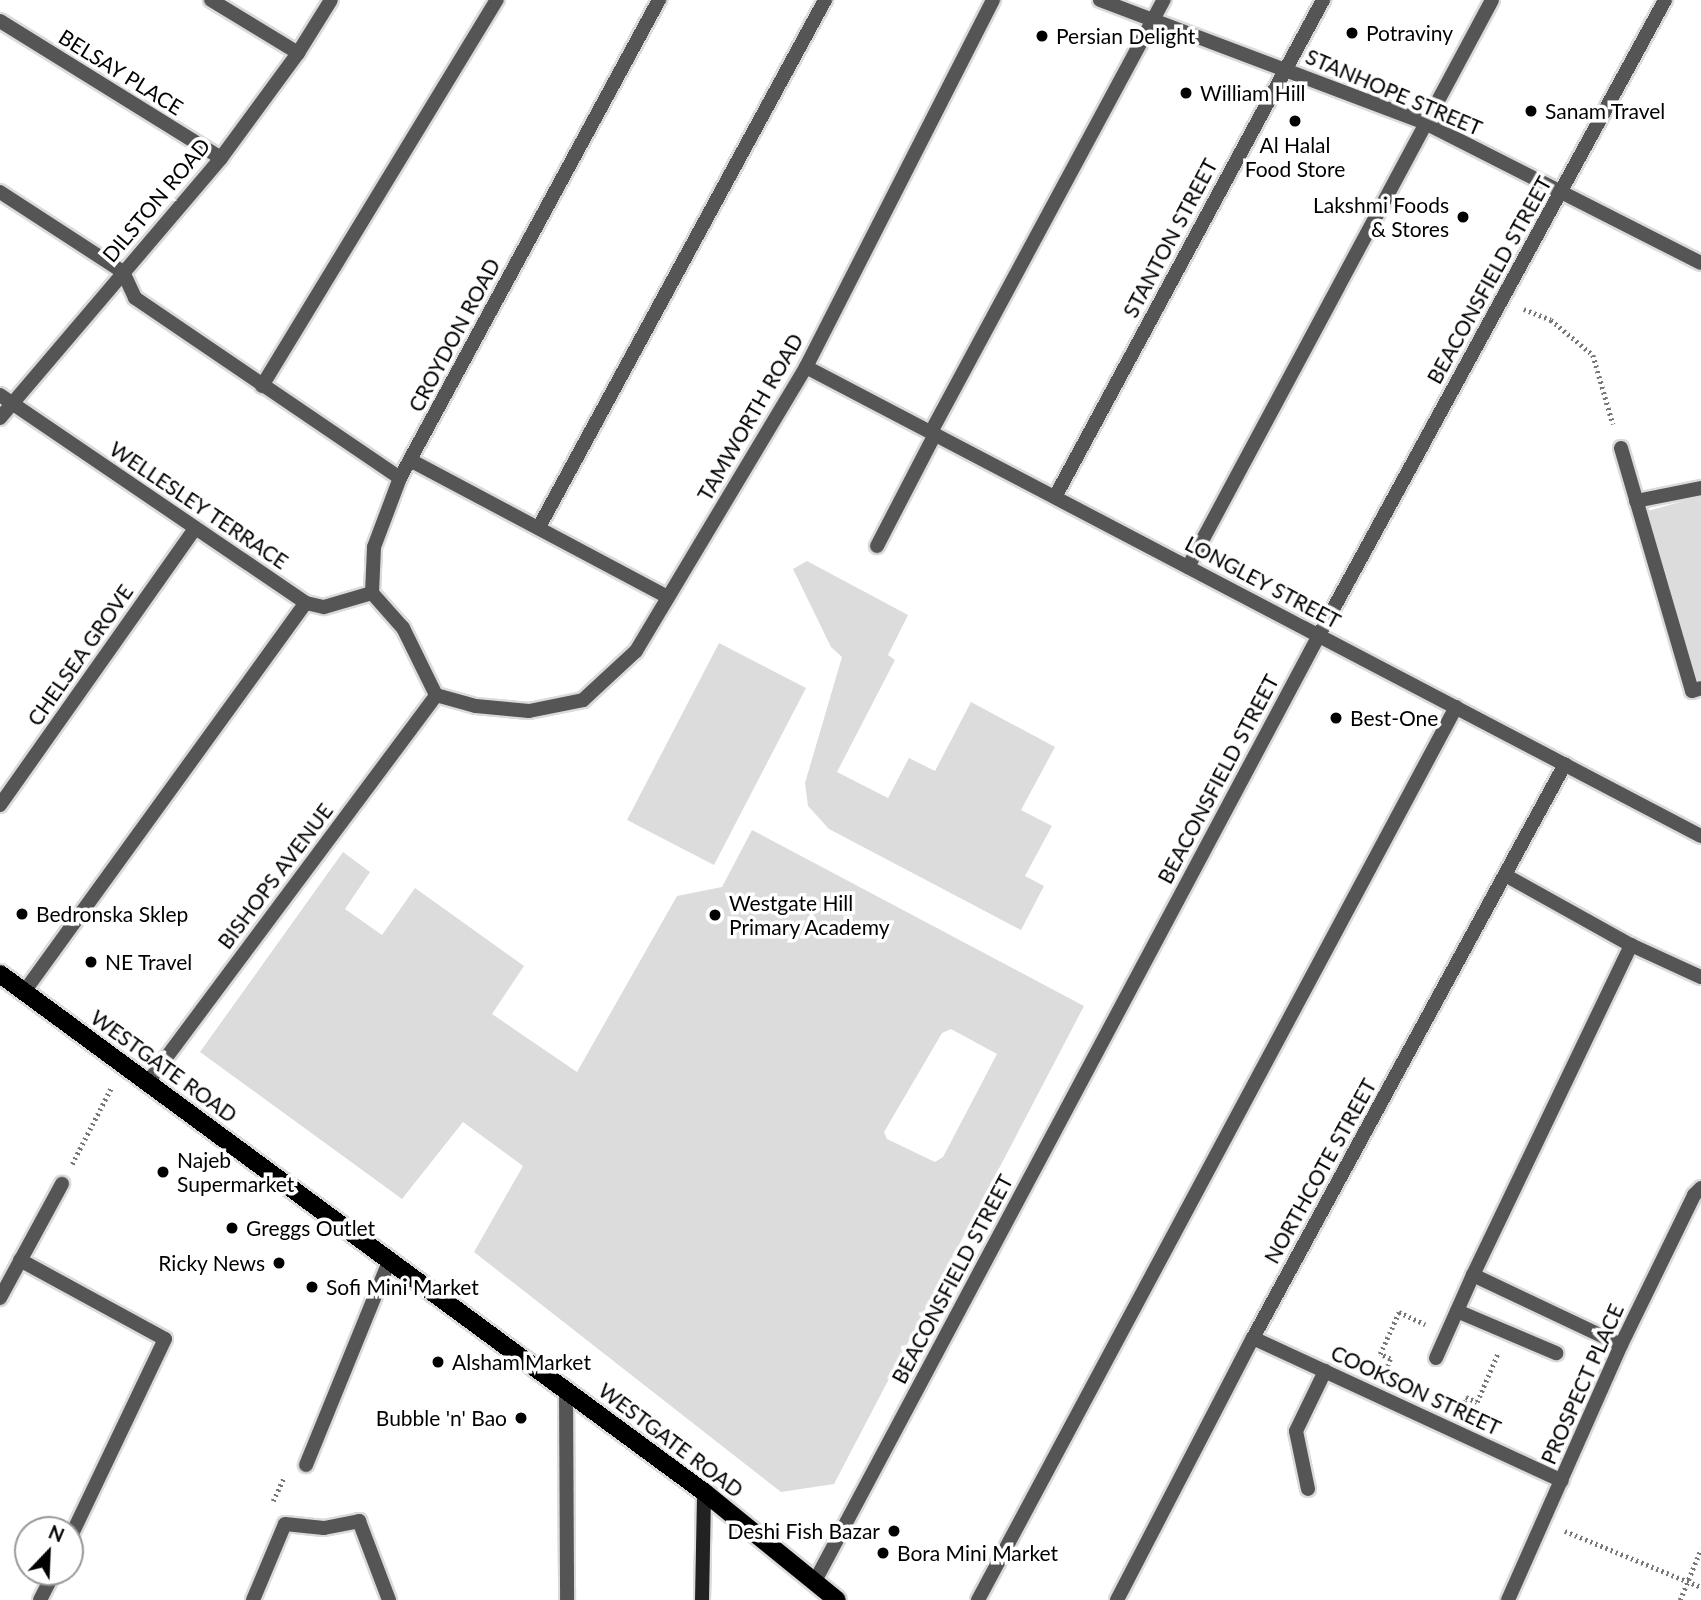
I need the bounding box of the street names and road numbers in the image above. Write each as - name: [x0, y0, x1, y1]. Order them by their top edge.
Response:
- street label: BELSAY PLACE: [54, 24, 188, 120]
- street label: STANHOPE STREET: [1302, 43, 1486, 141]
- street label: DILSTON ROAD: [97, 133, 215, 267]
- street label: STANTON STREET: [1118, 154, 1222, 322]
- street label: BEACONSFIELD STREET: [1421, 172, 1557, 388]
- street label: CROYDON ROAD: [403, 254, 505, 416]
- street label: TAMWORTH ROAD: [692, 329, 808, 505]
- street label: WELLESLEY TERRACE: [104, 436, 294, 574]
- street label: LONGLEY STREET: [1181, 530, 1345, 634]
- street label: CHELSEA GROVE: [22, 579, 138, 731]
- street label: BEACONSFIELD STREET: [1152, 670, 1284, 888]
- street label: BISHOPS AVENUE: [212, 798, 338, 954]
- street label: WESTGATE ROAD: [86, 1005, 242, 1127]
- street label: NORTHCOTE STREET: [1259, 1074, 1381, 1268]
- street label: BEACONSFIELD STREET: [886, 1170, 1018, 1388]
- street label: PROSPECT PLACE: [1535, 1300, 1629, 1468]
- street label: COOKSON STREET: [1327, 1340, 1505, 1440]
- street label: WESTGATE ROAD: [594, 1377, 748, 1503]

